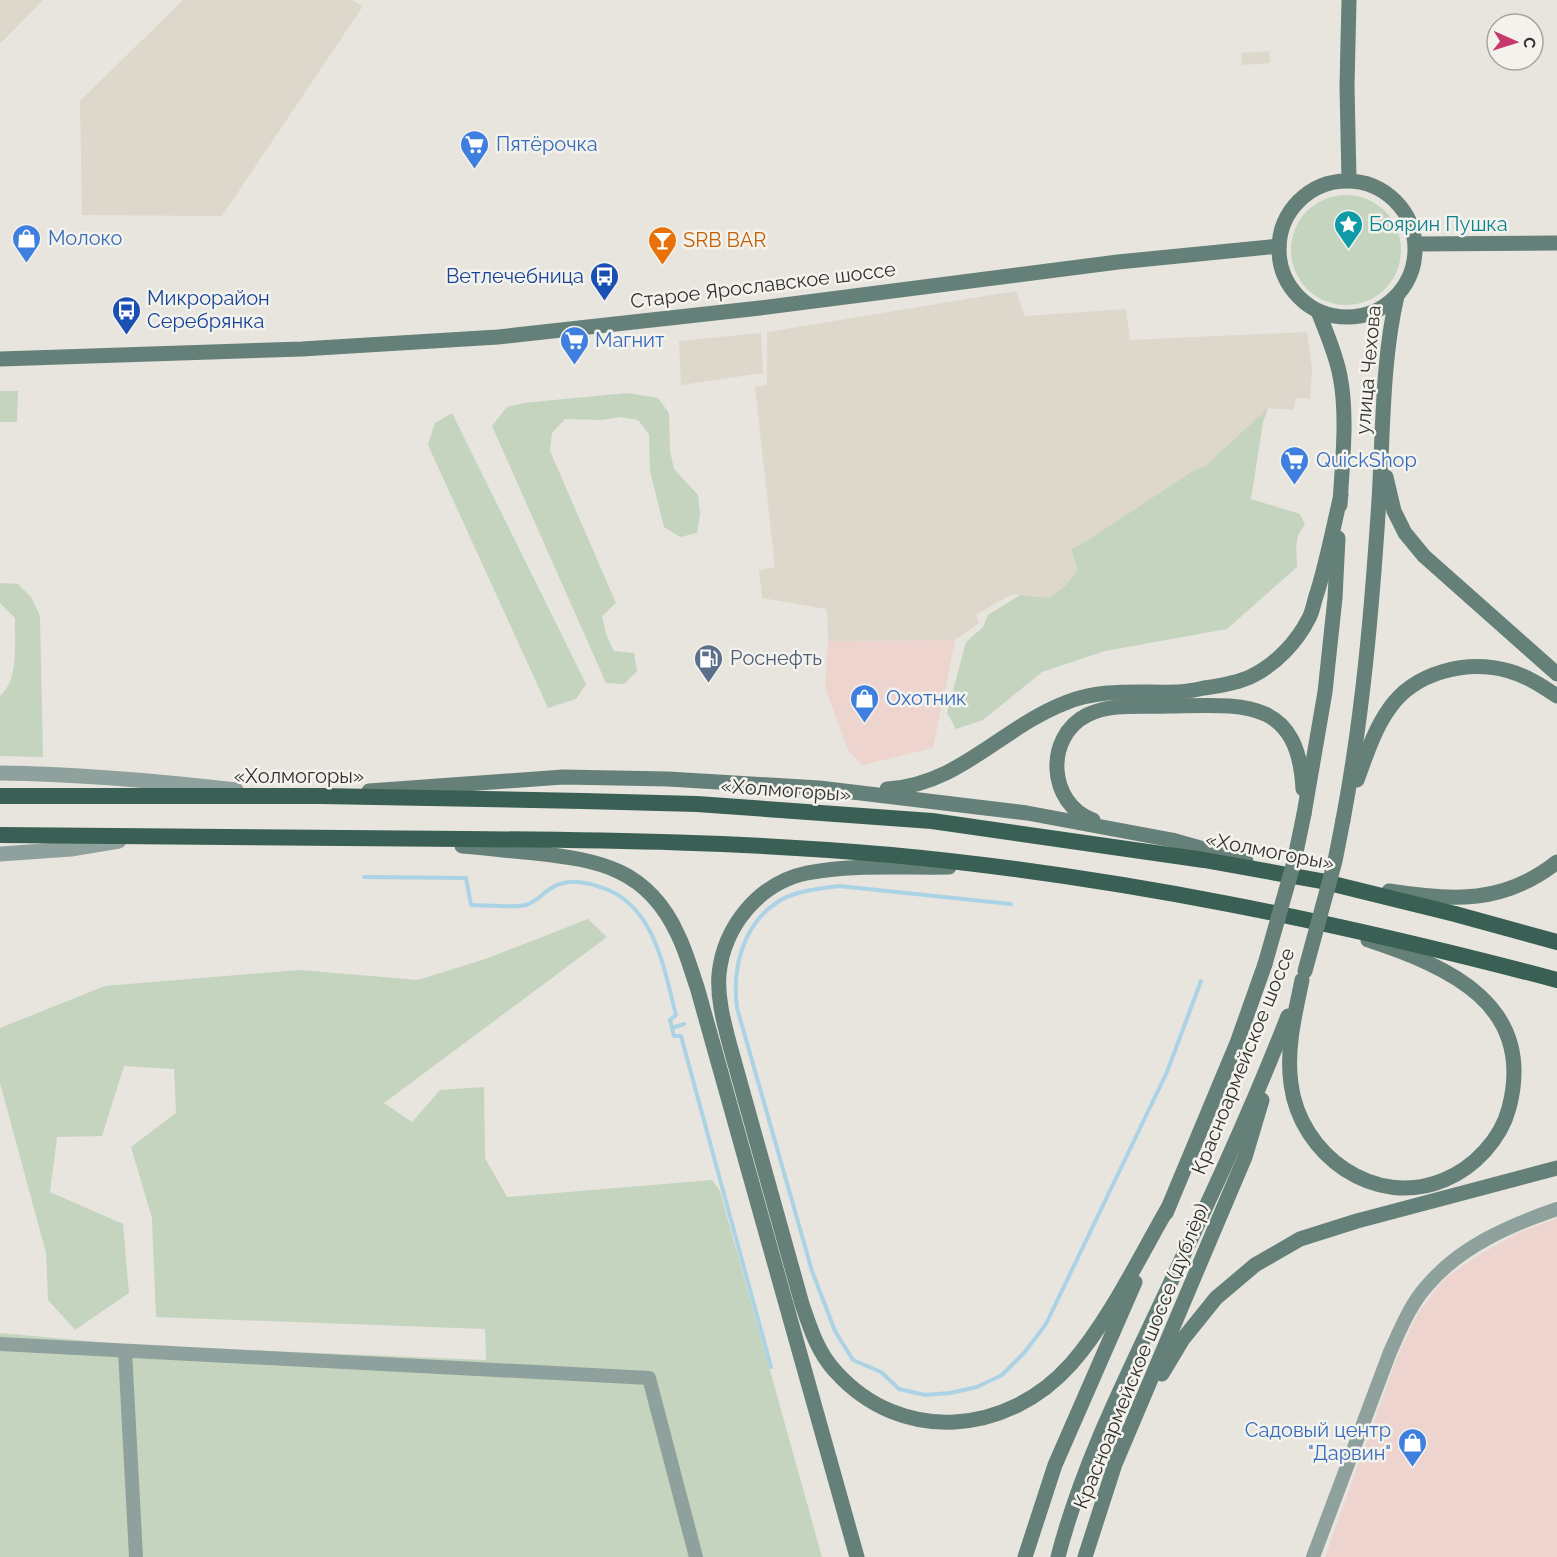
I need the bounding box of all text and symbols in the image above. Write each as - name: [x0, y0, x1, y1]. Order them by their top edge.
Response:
- north arrow: [1485, 12, 1545, 72]
- text: С: [1520, 37, 1539, 49]
- supermarket icon: Пятёрочка: [459, 128, 491, 170]
- place label: Пятёрочка: [496, 132, 598, 156]
- place icon: Боярин Пушка: [1332, 208, 1364, 250]
- place label: Боярин Пушка: [1369, 212, 1508, 236]
- shop icon: Молоко: [11, 222, 43, 264]
- bar icon: SRB BAR: [646, 224, 678, 266]
- place label: Молоко: [48, 226, 122, 250]
- place label: SRB BAR: [683, 228, 766, 252]
- street label: Старое Ярославское шоссе: [629, 257, 897, 313]
- bus stop icon: Ветлечебница: [589, 260, 621, 302]
- place label: Ветлечебница: [446, 264, 584, 288]
- place label: Микрорайон Серебрянка: [147, 286, 270, 333]
- bus stop icon: Микрорайон Серебрянка: [110, 294, 142, 336]
- street label: улица Чехова: [1350, 304, 1386, 436]
- supermarket icon: Магнит: [558, 324, 590, 366]
- place label: Магнит: [595, 328, 665, 352]
- supermarket icon: QuickShop: [1279, 444, 1311, 486]
- place label: QuickShop: [1316, 448, 1417, 472]
- fuel station icon: Роснефть: [693, 642, 725, 684]
- place label: Роснефть: [730, 646, 822, 670]
- shop icon: Охотник: [849, 682, 881, 724]
- place label: Охотник: [886, 686, 966, 710]
- street label: «Холмогоры»: [234, 764, 364, 788]
- street label: «Холмогоры»: [720, 773, 852, 807]
- street label: «Холмогоры»: [1204, 827, 1336, 875]
- street label: Красноармейское шоссе: [1186, 944, 1300, 1178]
- street label: Красноармейское шоссе (дублёр): [1068, 1200, 1214, 1512]
- place label: Садовый центр "Дарвин": [1245, 1418, 1391, 1465]
- shop icon: Садовый центр "Дарвин": [1396, 1426, 1428, 1468]

